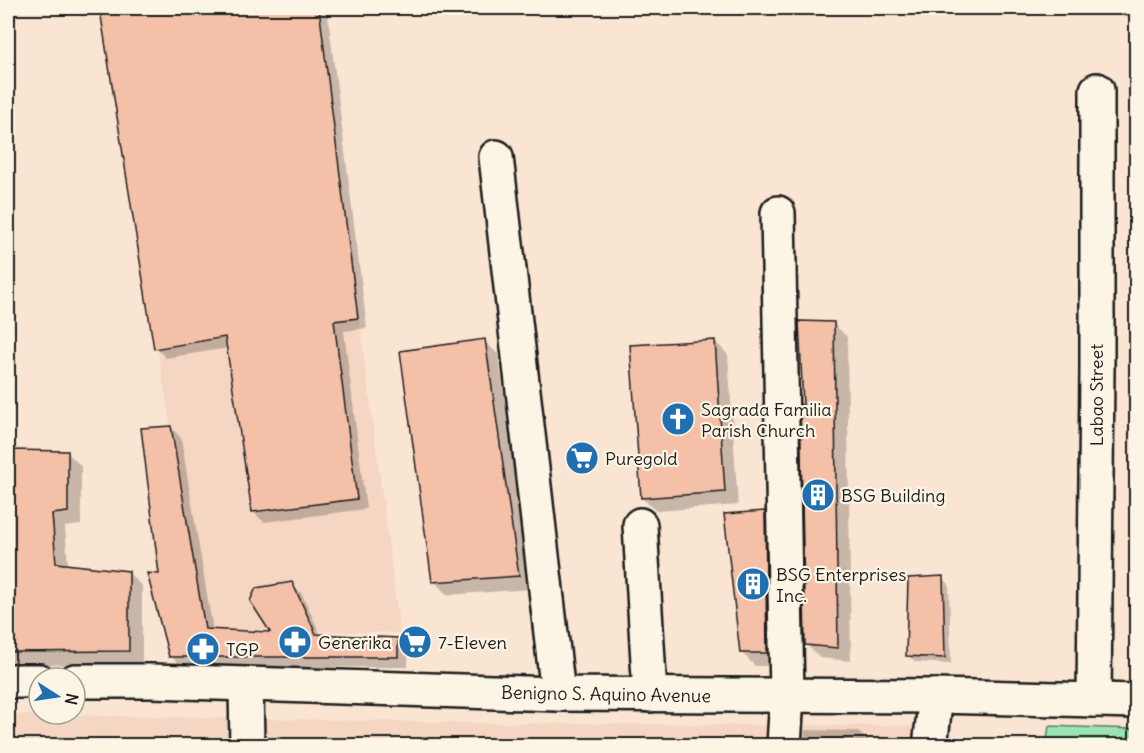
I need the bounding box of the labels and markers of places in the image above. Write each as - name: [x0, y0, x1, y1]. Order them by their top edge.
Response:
- place label: Sagrada Familia Parish Church: [701, 398, 832, 442]
- church icon: Sagrada Familia Parish Church: [660, 401, 696, 437]
- supermarket icon: Puregold: [564, 440, 600, 476]
- place label: Puregold: [605, 447, 678, 470]
- building icon: BSG Building: [800, 477, 836, 513]
- place label: BSG Building: [841, 484, 946, 507]
- place label: BSG Enterprises Inc.: [776, 563, 906, 607]
- building icon: BSG Enterprises Inc.: [735, 566, 771, 602]
- pharmacy icon: Generika: [277, 624, 313, 660]
- supermarket icon: 7-Eleven: [397, 624, 433, 660]
- pharmacy icon: TGP: [185, 631, 221, 667]
- place label: Generika: [318, 631, 392, 654]
- place label: 7-Eleven: [438, 631, 507, 654]
- place label: TGP: [226, 638, 259, 661]

